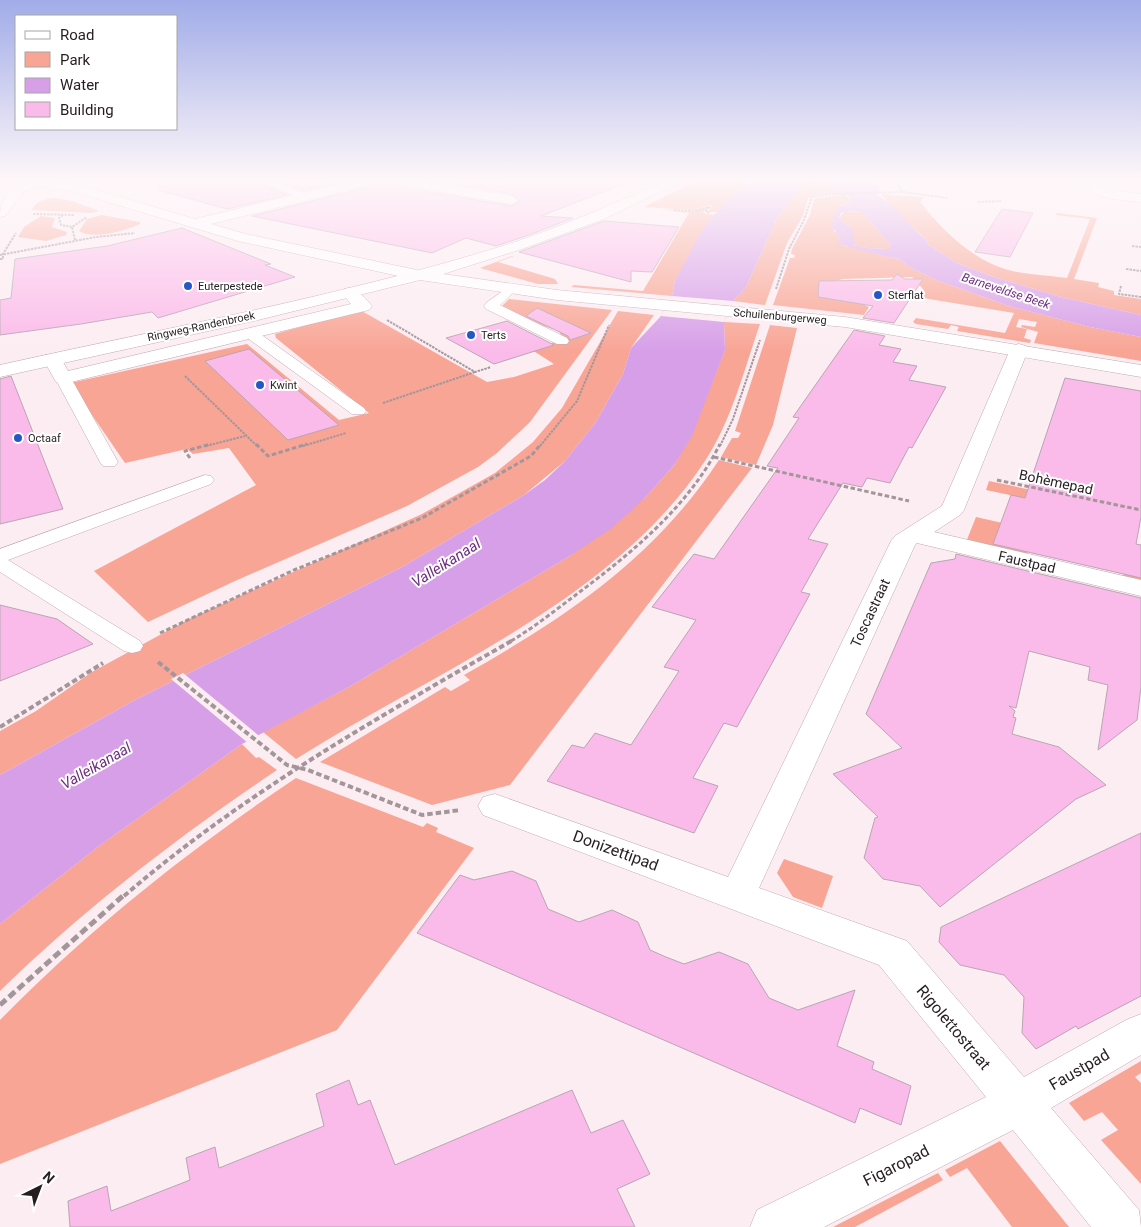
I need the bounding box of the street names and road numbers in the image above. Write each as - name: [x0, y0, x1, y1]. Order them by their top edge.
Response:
- street label: Schuilenburgerweg: [733, 306, 827, 327]
- street label: Ringweg-Randenbroek: [146, 309, 256, 344]
- street label: Bohèmepad: [1018, 466, 1094, 498]
- street label: Faustpad: [997, 548, 1057, 576]
- street label: Toscastraat: [847, 576, 893, 650]
- street label: Donizettipad: [570, 826, 661, 875]
- street label: Rigolettostraat: [913, 981, 995, 1074]
- street label: Faustpad: [1046, 1045, 1113, 1094]
- street label: Figaropad: [860, 1141, 932, 1190]

